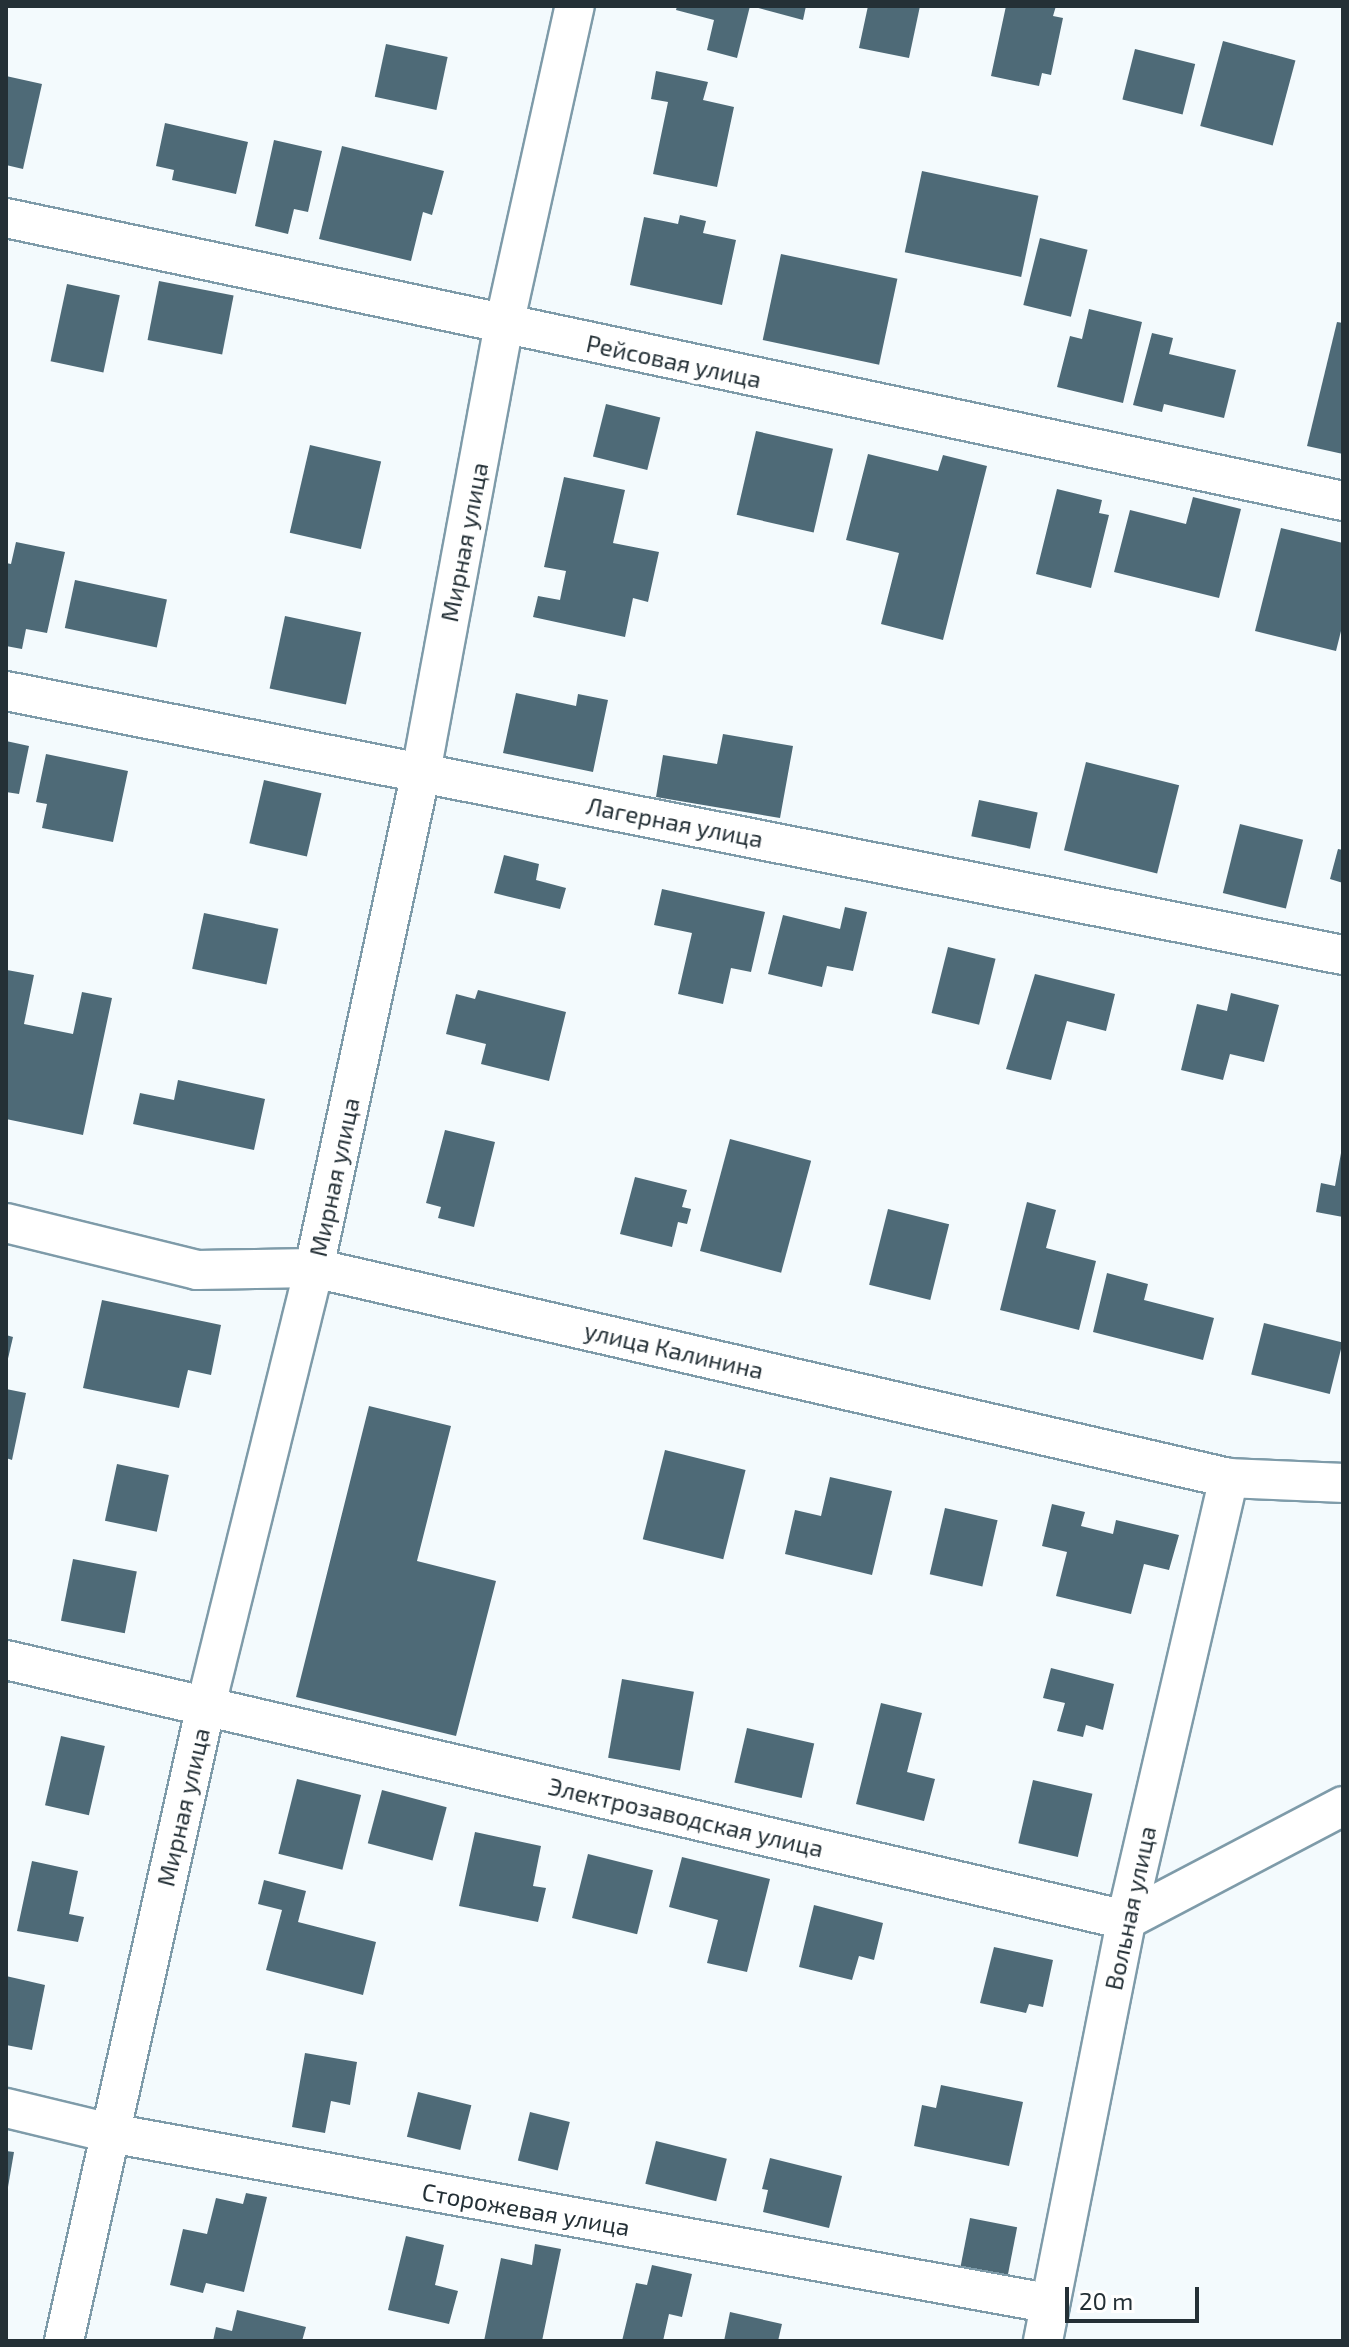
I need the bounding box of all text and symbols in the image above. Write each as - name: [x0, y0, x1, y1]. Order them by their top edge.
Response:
- street label: Рейсовая улица: [584, 328, 764, 394]
- street label: Мирная улица: [434, 460, 494, 624]
- street label: Лагерная улица: [584, 791, 766, 853]
- street label: Мирная улица: [303, 1095, 365, 1259]
- street label: улица Калинина: [582, 1315, 766, 1385]
- street label: Мирная улица: [151, 1725, 215, 1889]
- street label: Электрозаводская улица: [546, 1771, 826, 1863]
- street label: Вольная улица: [1099, 1823, 1161, 1993]
- street label: Сторожевая улица: [420, 2177, 632, 2241]
- scale bar: [1069, 2271, 1203, 2321]
- text: 20 m: [1079, 2286, 1133, 2315]

